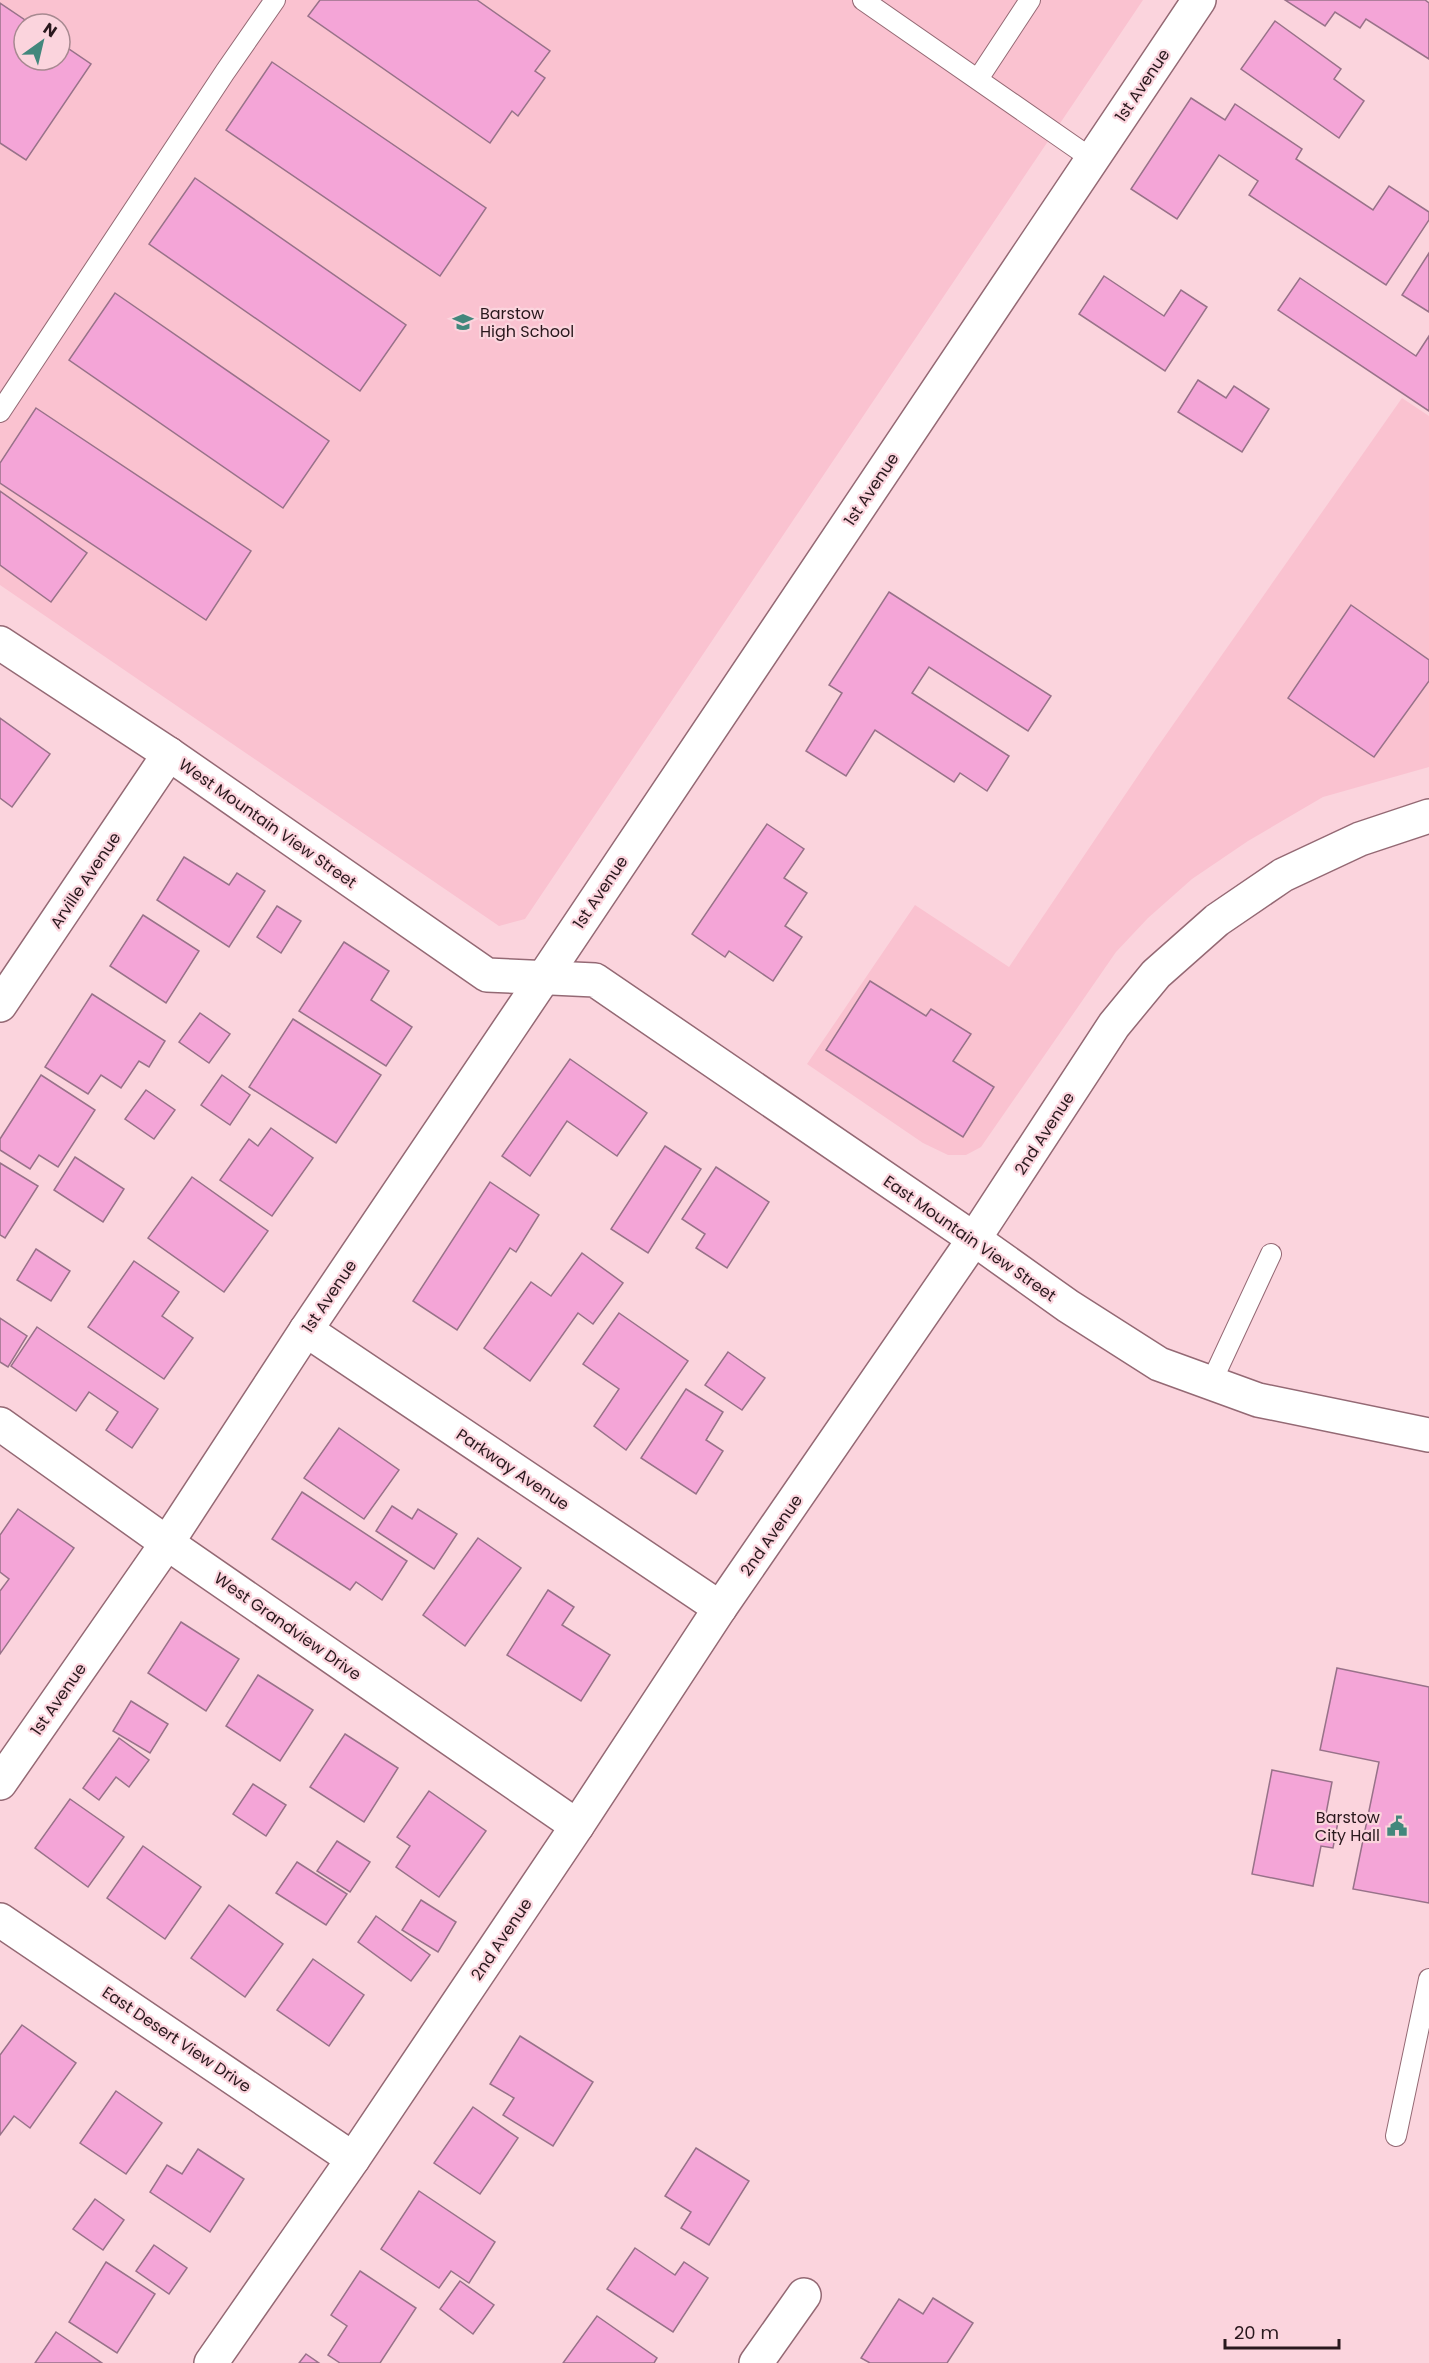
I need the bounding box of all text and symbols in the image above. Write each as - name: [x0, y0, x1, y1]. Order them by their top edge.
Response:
- north arrow: [12, 12, 72, 72]
- text: N: [39, 17, 62, 43]
- street label: 1st Avenue: [1109, 44, 1175, 126]
- place label: Barstow High School: [480, 302, 574, 343]
- school or university icon: Barstow High School: [451, 310, 475, 334]
- street label: 1st Avenue: [838, 448, 904, 530]
- street label: West Mountain View Street: [174, 753, 361, 894]
- street label: Arville Avenue: [45, 827, 126, 933]
- street label: 1st Avenue: [567, 851, 633, 933]
- street label: 2nd Avenue: [1009, 1087, 1080, 1179]
- street label: East Mountain View Street: [879, 1170, 1061, 1307]
- street label: 1st Avenue: [296, 1255, 362, 1337]
- street label: Parkway Avenue: [452, 1423, 574, 1516]
- street label: 2nd Avenue: [735, 1490, 808, 1581]
- street label: West Grandview Drive: [210, 1567, 366, 1686]
- street label: 1st Avenue: [25, 1658, 92, 1740]
- place label: Barstow City Hall: [1315, 1806, 1380, 1847]
- public building icon: Barstow City Hall: [1385, 1814, 1409, 1838]
- street label: 2nd Avenue: [465, 1894, 537, 1985]
- street label: East Desert View Drive: [98, 1981, 256, 2098]
- scale bar: [1225, 2312, 1339, 2350]
- text: 20 m: [1234, 2320, 1279, 2345]

